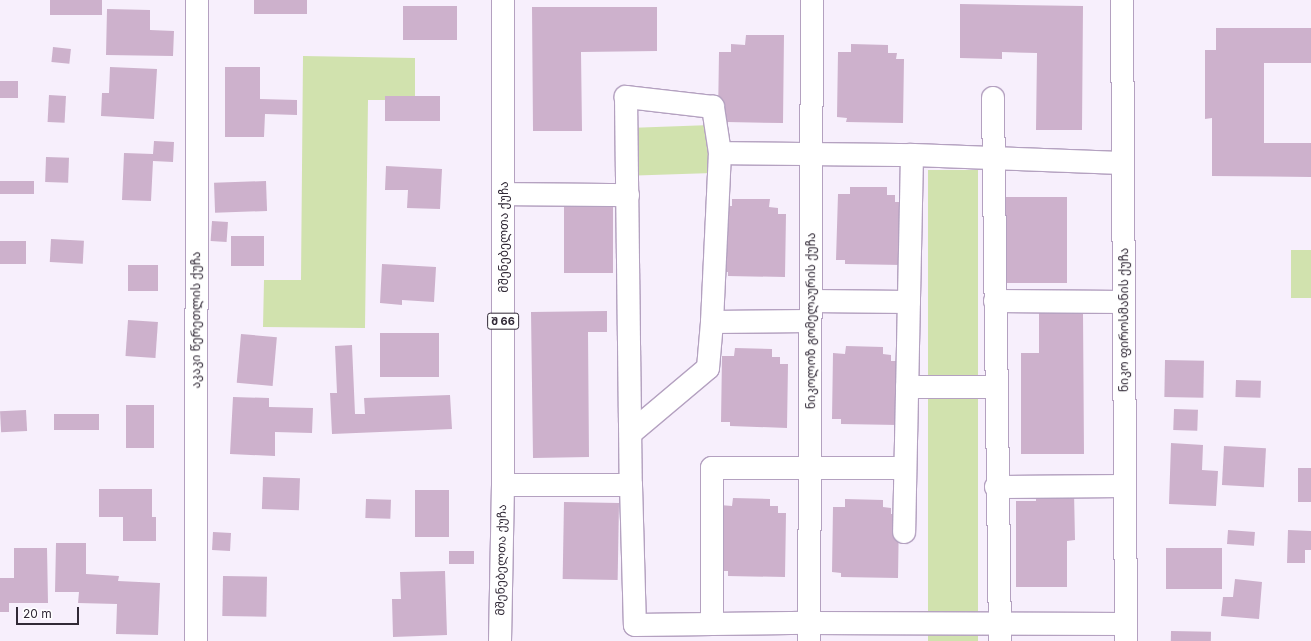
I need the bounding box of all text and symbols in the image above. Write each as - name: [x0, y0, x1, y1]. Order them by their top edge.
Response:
- street label: მშენებელთა ქუჩა: [497, 181, 511, 293]
- street label: ნიკოლოზ გომელაურის ქუჩა: [804, 233, 818, 409]
- street label: ნიკო ფიროსმანის ქუჩა: [1117, 248, 1131, 392]
- street label: აკაკი წერეთლის ქუჩა: [189, 252, 203, 388]
- road number: შ 66: [487, 312, 519, 330]
- street label: მშენებელთა ქუჩა: [493, 504, 509, 616]
- scale bar: [18, 599, 81, 625]
- text: 20 m: [23, 606, 52, 621]

